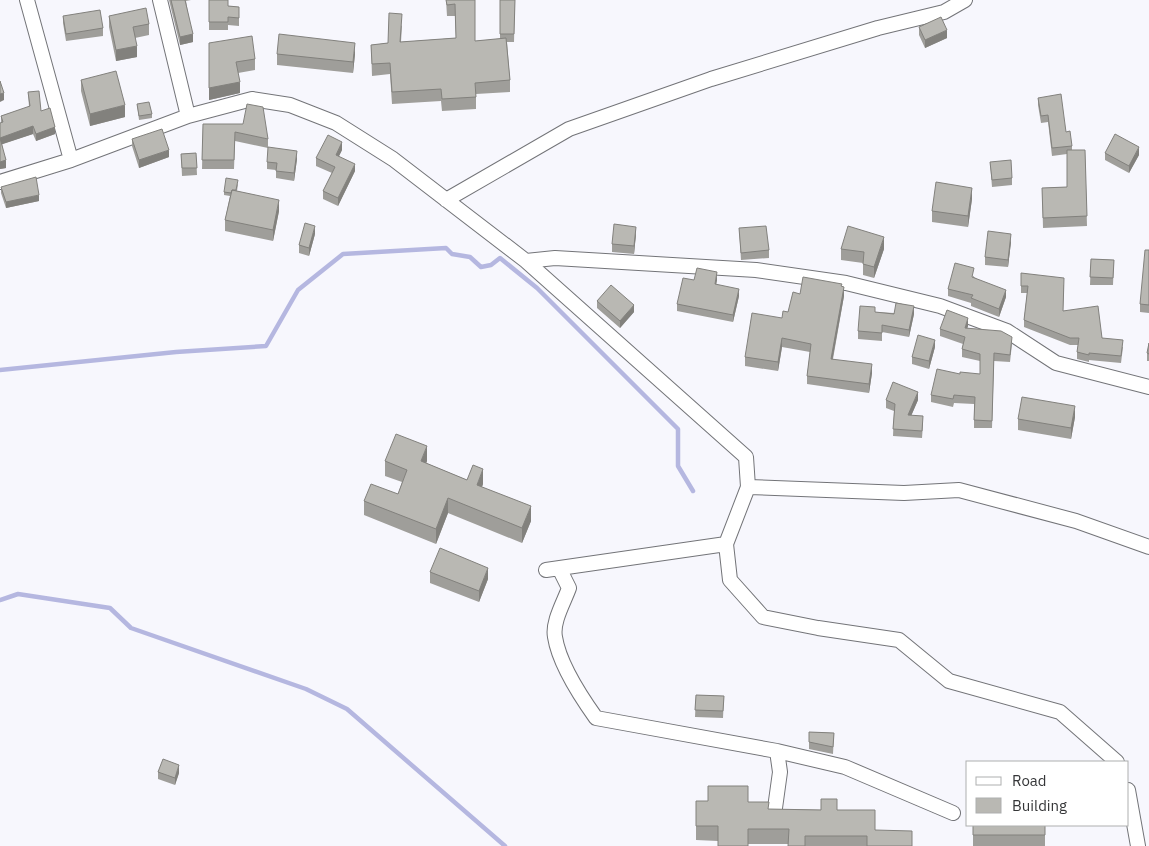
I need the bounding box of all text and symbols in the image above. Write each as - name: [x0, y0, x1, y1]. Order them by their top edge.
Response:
- legend: [966, 761, 1129, 826]
- text: Road: [1012, 771, 1047, 790]
- text: Building: [1012, 796, 1067, 815]

